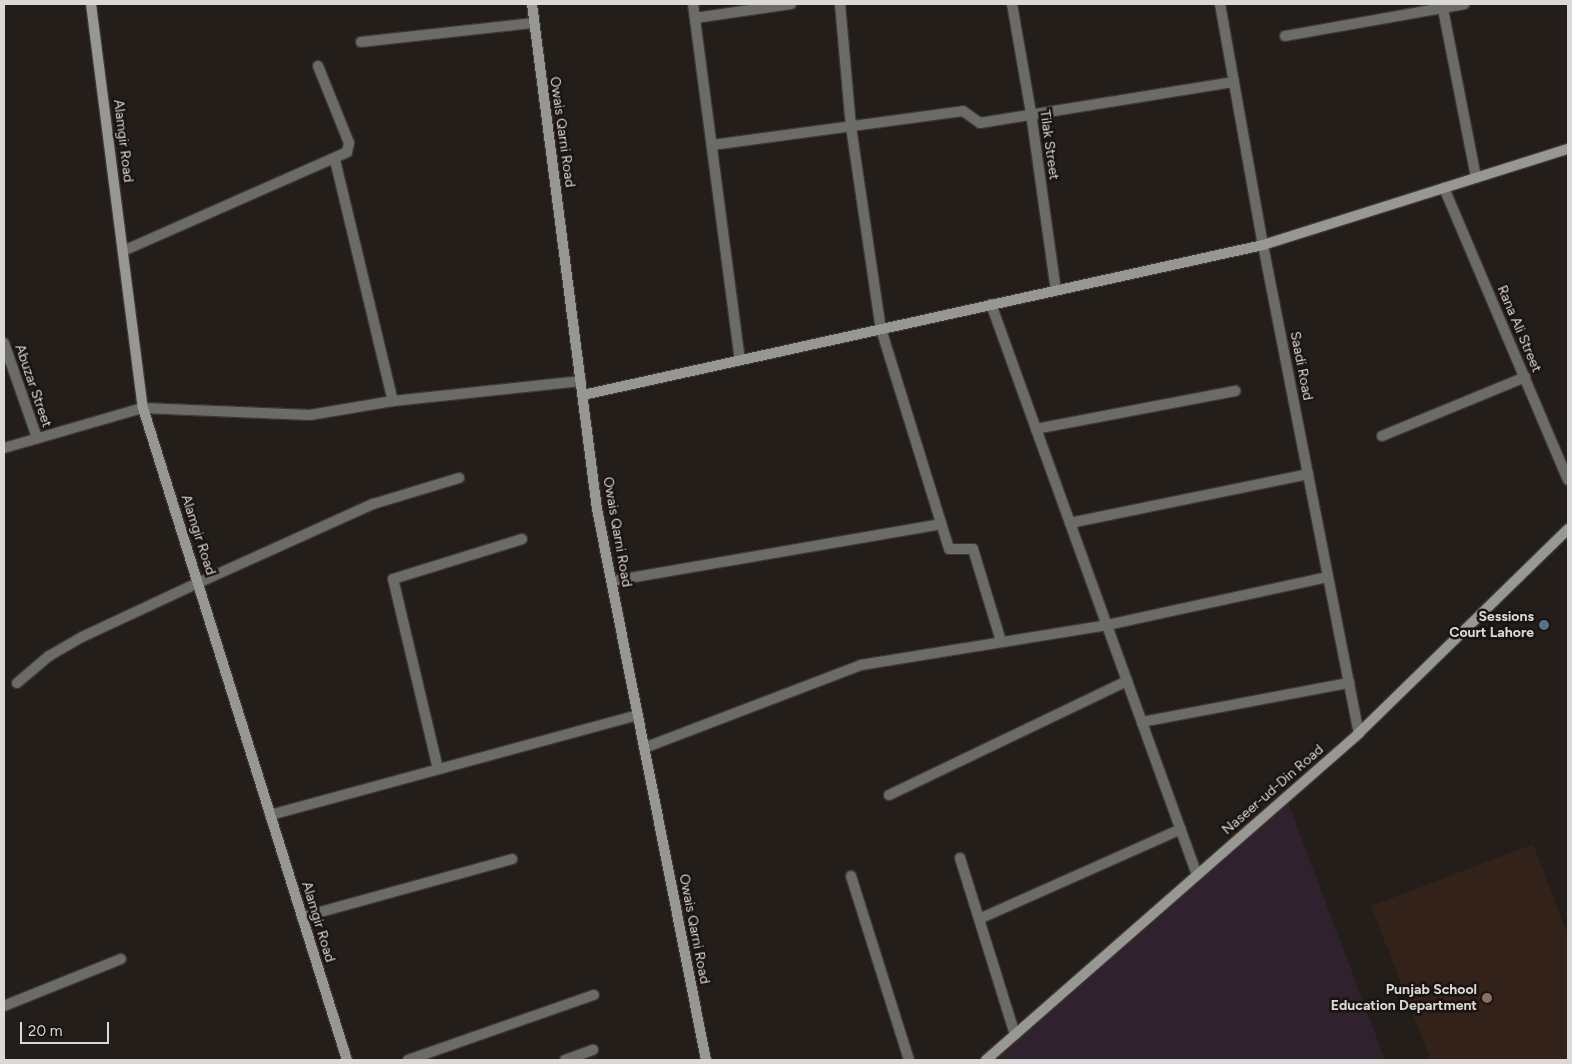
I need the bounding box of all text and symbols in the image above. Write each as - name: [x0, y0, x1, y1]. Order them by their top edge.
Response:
- street label: Owais Qarni Road: [546, 76, 578, 188]
- street label: Alamgir Road: [110, 99, 136, 183]
- street label: Tilak Street: [1036, 109, 1062, 181]
- street label: Rana Ali Street: [1493, 283, 1545, 375]
- street label: Saadi Road: [1286, 330, 1316, 402]
- street label: Abuzar Street: [11, 342, 55, 430]
- street label: Owais Qarni Road: [599, 476, 635, 588]
- street label: Alamgir Road: [177, 493, 219, 577]
- place label: Sessions Court Lahore: [1449, 609, 1534, 642]
- marker: Sessions Court Lahore: [1538, 619, 1550, 631]
- street label: Naseer-ud-Din Road: [1219, 741, 1327, 839]
- street label: Owais Qarni Road: [675, 873, 713, 985]
- street label: Alamgir Road: [298, 880, 338, 964]
- place label: Punjab School Education Department: [1331, 982, 1477, 1014]
- marker: Punjab School Education Department: [1481, 992, 1493, 1004]
- scale bar: [22, 1012, 111, 1044]
- text: 20 m: [28, 1022, 62, 1040]

